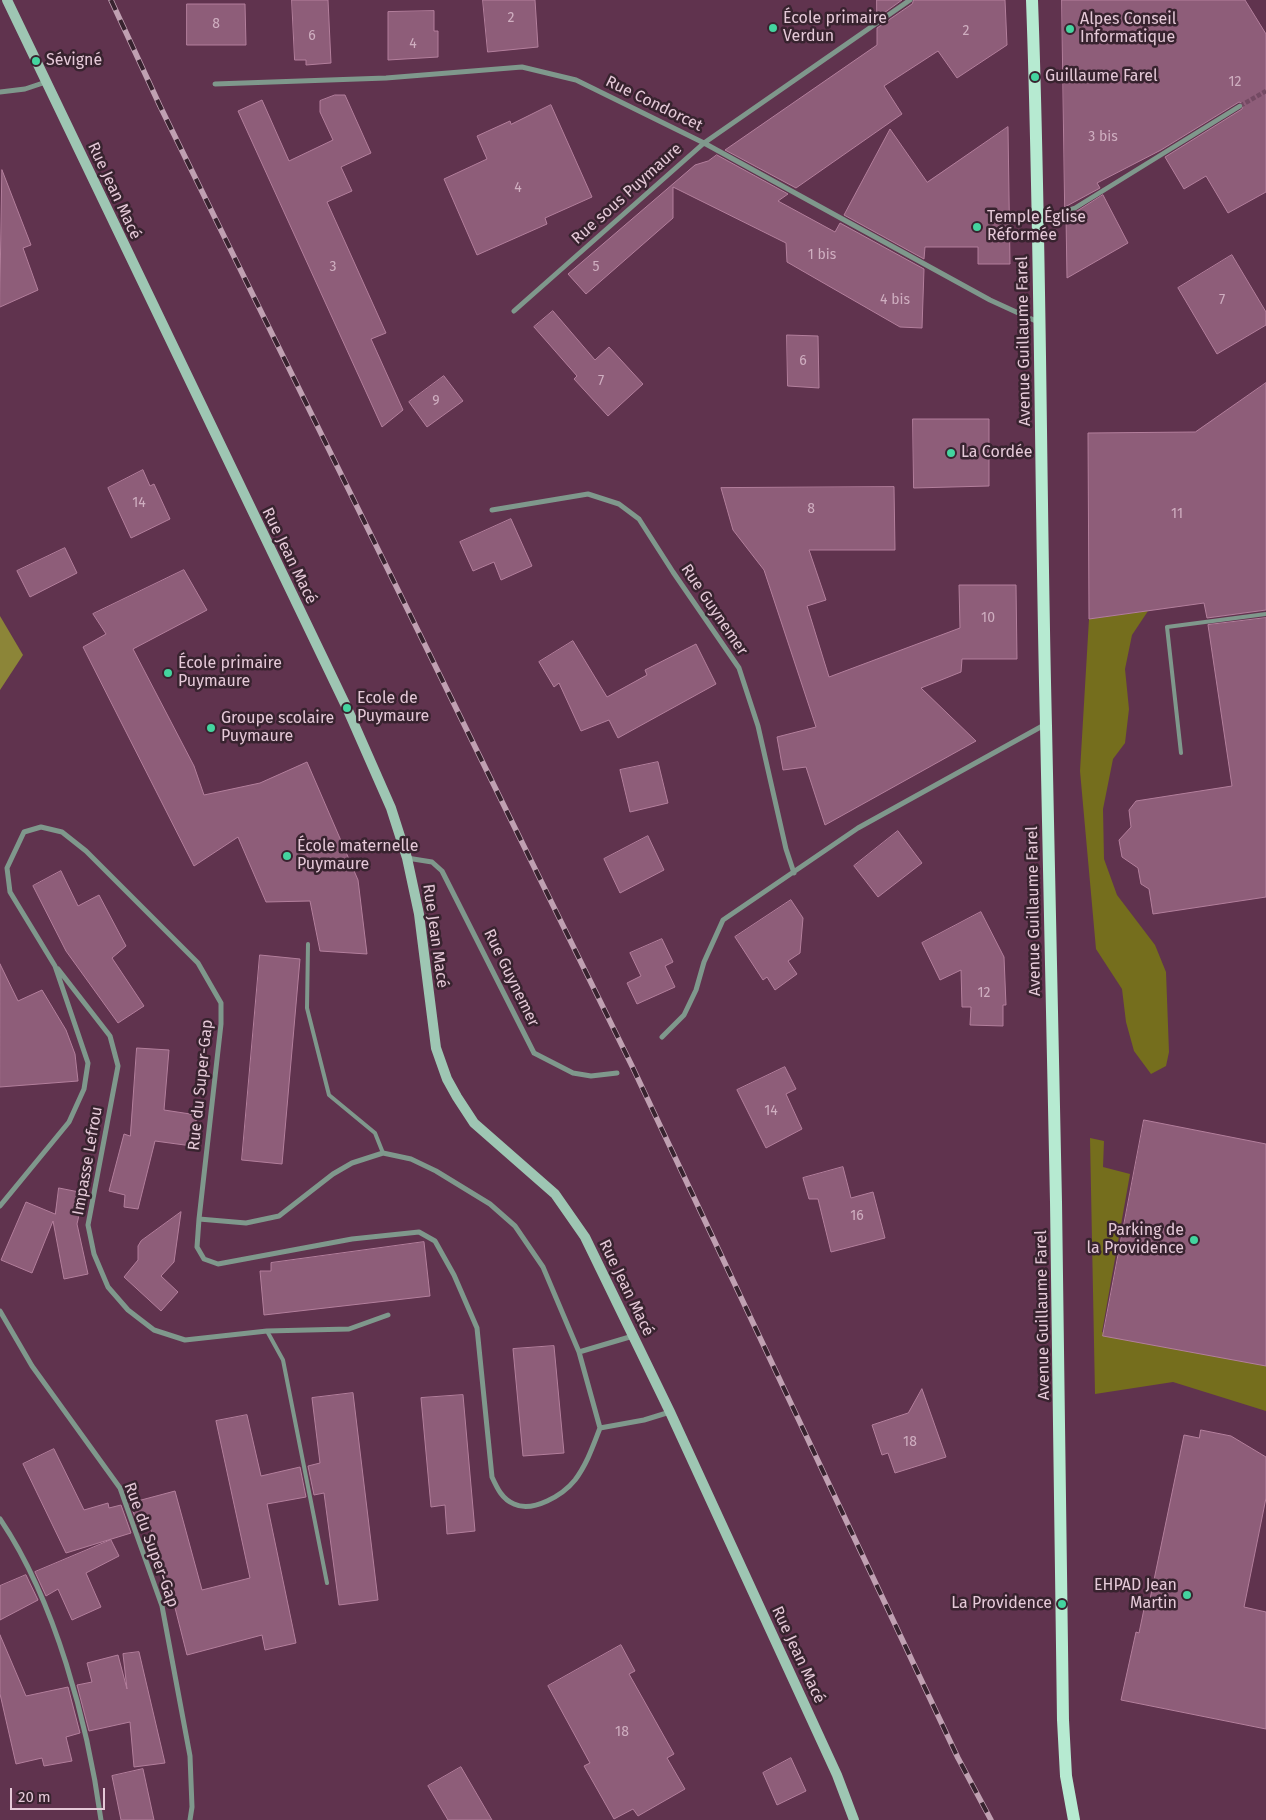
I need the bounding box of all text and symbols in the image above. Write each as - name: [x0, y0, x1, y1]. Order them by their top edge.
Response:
- place label: École primaire Verdun: [783, 9, 887, 47]
- house number: 2: [508, 10, 514, 26]
- place label: Alpes Conseil Informatique: [1080, 10, 1177, 48]
- house number: 8: [212, 16, 220, 32]
- marker: École primaire Verdun: [767, 22, 779, 34]
- house number: 2: [963, 23, 969, 39]
- marker: Alpes Conseil Informatique: [1064, 23, 1076, 35]
- house number: 6: [308, 28, 316, 44]
- house number: 4: [409, 36, 417, 52]
- place label: Sévigné: [46, 51, 102, 71]
- marker: Sévigné: [30, 55, 42, 67]
- place label: Guillaume Farel: [1045, 67, 1158, 87]
- marker: Guillaume Farel: [1029, 71, 1041, 83]
- street label: Rue Condorcet: [602, 72, 706, 136]
- house number: 12: [1229, 74, 1241, 90]
- house number: 3 bis: [1088, 129, 1118, 145]
- street label: Rue Jean Macé: [83, 139, 145, 243]
- street label: Rue sous Puymaure: [568, 139, 686, 249]
- house number: 4: [514, 180, 522, 196]
- place label: Temple Église Réformée: [987, 208, 1086, 246]
- marker: Temple Église Réformée: [971, 221, 983, 233]
- house number: 1 bis: [808, 247, 836, 263]
- street label: Avenue Guillaume Farel: [1013, 256, 1035, 426]
- house number: 3: [330, 259, 336, 275]
- house number: 5: [592, 259, 600, 275]
- house number: 4 bis: [880, 292, 910, 308]
- house number: 7: [1219, 292, 1225, 308]
- house number: 6: [799, 353, 807, 369]
- house number: 7: [598, 373, 604, 389]
- house number: 9: [432, 393, 440, 409]
- place label: La Cordée: [961, 443, 1032, 463]
- marker: La Cordée: [945, 447, 957, 459]
- house number: 14: [132, 495, 146, 511]
- house number: 8: [807, 501, 815, 517]
- street label: Rue Jean Macé: [257, 505, 321, 607]
- house number: 11: [1171, 506, 1183, 522]
- street label: Rue Guynemer: [676, 561, 752, 659]
- house number: 10: [981, 610, 995, 626]
- place label: École primaire Puymaure: [178, 654, 282, 692]
- marker: École primaire Puymaure: [162, 667, 174, 679]
- place label: Ecole de Puymaure: [357, 689, 429, 727]
- marker: Ecole de Puymaure: [341, 702, 353, 714]
- place label: Groupe scolaire Puymaure: [221, 709, 334, 747]
- marker: Groupe scolaire Puymaure: [205, 722, 217, 734]
- street label: Avenue Guillaume Farel: [1023, 826, 1045, 996]
- place label: École maternelle Puymaure: [297, 837, 418, 875]
- marker: École maternelle Puymaure: [281, 850, 293, 862]
- street label: Rue Jean Macé: [418, 883, 452, 989]
- street label: Rue Guynemer: [479, 926, 543, 1030]
- house number: 12: [978, 985, 990, 1001]
- street label: Rue du Super-Gap: [185, 1018, 217, 1152]
- house number: 14: [764, 1103, 778, 1119]
- street label: Impasse Lefrou: [69, 1105, 107, 1217]
- house number: 16: [850, 1208, 864, 1224]
- place label: Parking de la Providence: [1086, 1221, 1184, 1259]
- street label: Avenue Guillaume Farel: [1032, 1230, 1054, 1400]
- marker: Parking de la Providence: [1188, 1234, 1200, 1246]
- street label: Rue Jean Macé: [594, 1237, 658, 1339]
- house number: 18: [903, 1434, 917, 1450]
- street label: Rue du Super-Gap: [119, 1480, 183, 1610]
- place label: EHPAD Jean Martin: [1094, 1576, 1177, 1614]
- marker: EHPAD Jean Martin: [1181, 1589, 1193, 1601]
- place label: La Providence: [951, 1594, 1052, 1614]
- marker: La Providence: [1056, 1598, 1068, 1610]
- street label: Rue Jean Macé: [767, 1603, 829, 1707]
- house number: 18: [615, 1724, 629, 1740]
- scale bar: [12, 1778, 108, 1810]
- text: 20 m: [18, 1788, 51, 1806]

